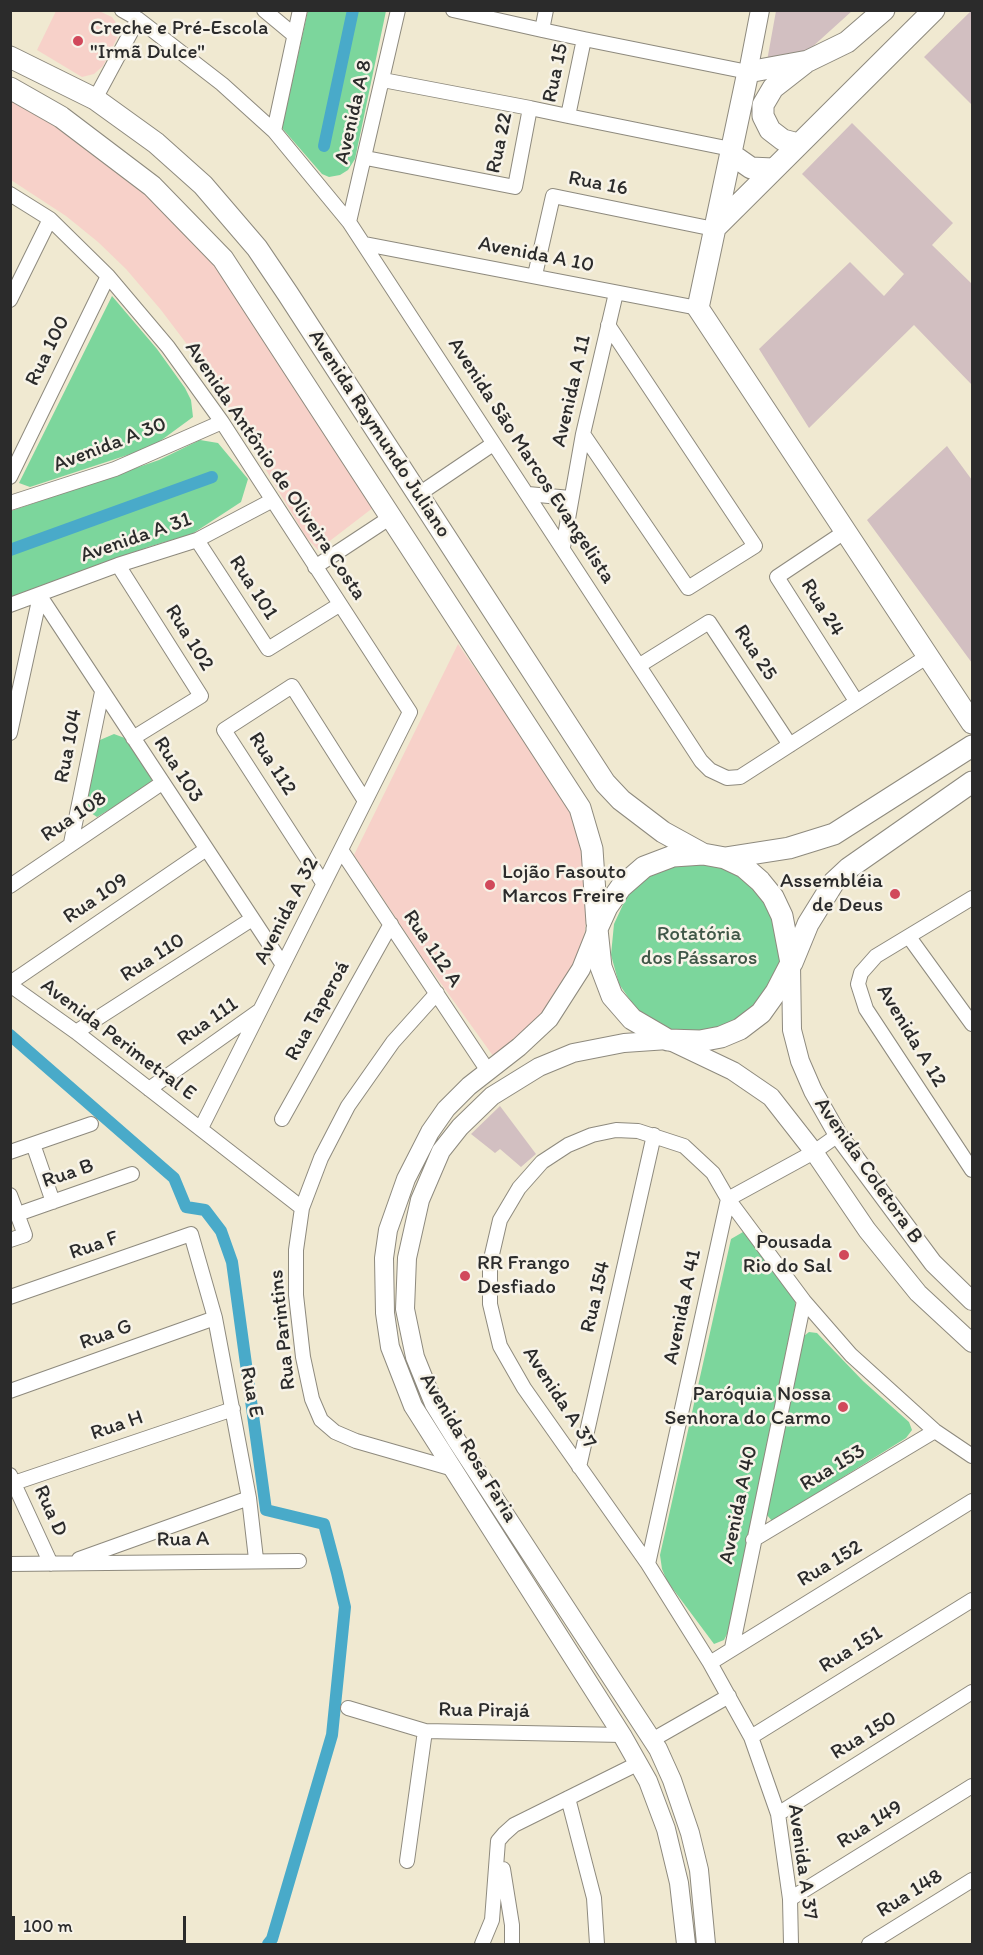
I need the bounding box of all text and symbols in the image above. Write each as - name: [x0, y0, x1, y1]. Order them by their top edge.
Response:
- place label: Creche e Pré-Escola "Irmã Dulce": [90, 16, 268, 66]
- marker: Creche e Pré-Escola "Irmã Dulce": [71, 34, 85, 48]
- street label: Rua 15: [537, 41, 575, 105]
- street label: Avenida A 8: [330, 57, 378, 167]
- street label: Rua 22: [481, 110, 519, 176]
- street label: Rua 16: [566, 166, 630, 202]
- street label: Avenida A 10: [476, 231, 596, 279]
- street label: Rua 100: [20, 312, 76, 390]
- street label: Avenida Raymundo Juliano: [302, 325, 456, 543]
- street label: Avenida São Marcos Evangelista: [442, 333, 620, 589]
- street label: Avenida A 11: [547, 333, 597, 449]
- street label: Avenida Antônio de Oliveira Costa: [179, 337, 371, 605]
- street label: Avenida A 30: [50, 412, 170, 478]
- street label: Avenida A 31: [77, 507, 195, 569]
- street label: Rua 101: [223, 551, 283, 625]
- street label: Rua 24: [795, 575, 849, 641]
- street label: Rua 102: [159, 600, 219, 676]
- street label: Rua 25: [728, 620, 782, 686]
- street label: Rua 104: [50, 707, 88, 785]
- street label: Rua 112: [242, 728, 302, 800]
- street label: Rua 103: [147, 732, 209, 808]
- street label: Rua 108: [36, 786, 112, 848]
- street label: Avenida A 32: [249, 853, 325, 969]
- place label: Lojão Fasouto Marcos Freire: [502, 860, 626, 910]
- street label: Rua 109: [59, 868, 133, 930]
- place label: Assembléia de Deus: [780, 869, 883, 919]
- marker: Lojão Fasouto Marcos Freire: [483, 878, 497, 892]
- marker: Assembléia de Deus: [888, 887, 902, 901]
- street label: Rua 112 A: [397, 905, 467, 993]
- park label: Rotatória dos Pássaros: [641, 922, 757, 972]
- street label: Rua 110: [116, 928, 190, 988]
- street label: Rua Taperoá: [280, 957, 356, 1065]
- street label: Avenida Perimetral E: [35, 973, 201, 1107]
- street label: Avenida A 12: [870, 980, 952, 1092]
- street label: Rua 111: [173, 992, 243, 1052]
- street label: Avenida Coletora B: [808, 1093, 928, 1249]
- street label: Rua B: [39, 1153, 97, 1195]
- street label: Rua F: [66, 1226, 122, 1266]
- place label: Pousada Rio do Sal: [743, 1230, 832, 1280]
- street label: Avenida A 41: [659, 1247, 707, 1367]
- marker: Pousada Rio do Sal: [837, 1248, 851, 1262]
- place label: RR Frango Desfiado: [477, 1251, 570, 1301]
- street label: Rua 154: [576, 1259, 616, 1335]
- street label: Rua Parintins: [264, 1269, 302, 1391]
- marker: RR Frango Desfiado: [458, 1269, 472, 1283]
- street label: Rua G: [76, 1314, 136, 1356]
- street label: Avenida A 37: [517, 1342, 601, 1454]
- street label: Rua E: [234, 1365, 268, 1419]
- street label: Avenida Rosa Faria: [413, 1369, 523, 1527]
- place label: Paróquia Nossa Senhora do Carmo: [665, 1382, 831, 1432]
- marker: Paróquia Nossa Senhora do Carmo: [836, 1400, 850, 1414]
- street label: Rua H: [87, 1405, 147, 1447]
- street label: Rua 153: [796, 1439, 870, 1497]
- street label: Avenida A 40: [714, 1444, 764, 1566]
- street label: Rua D: [28, 1482, 72, 1540]
- street label: Rua A: [156, 1527, 210, 1553]
- street label: Rua 152: [793, 1535, 867, 1593]
- street label: Rua 151: [815, 1621, 887, 1679]
- street label: Rua Pirajá: [438, 1698, 530, 1724]
- street label: Rua 150: [826, 1706, 902, 1766]
- street label: Rua 149: [832, 1795, 908, 1855]
- street label: Avenida A 37: [781, 1803, 823, 1921]
- street label: Rua 148: [872, 1864, 948, 1924]
- scale bar: [15, 1904, 189, 1942]
- text: 100 m: [23, 1915, 73, 1937]

